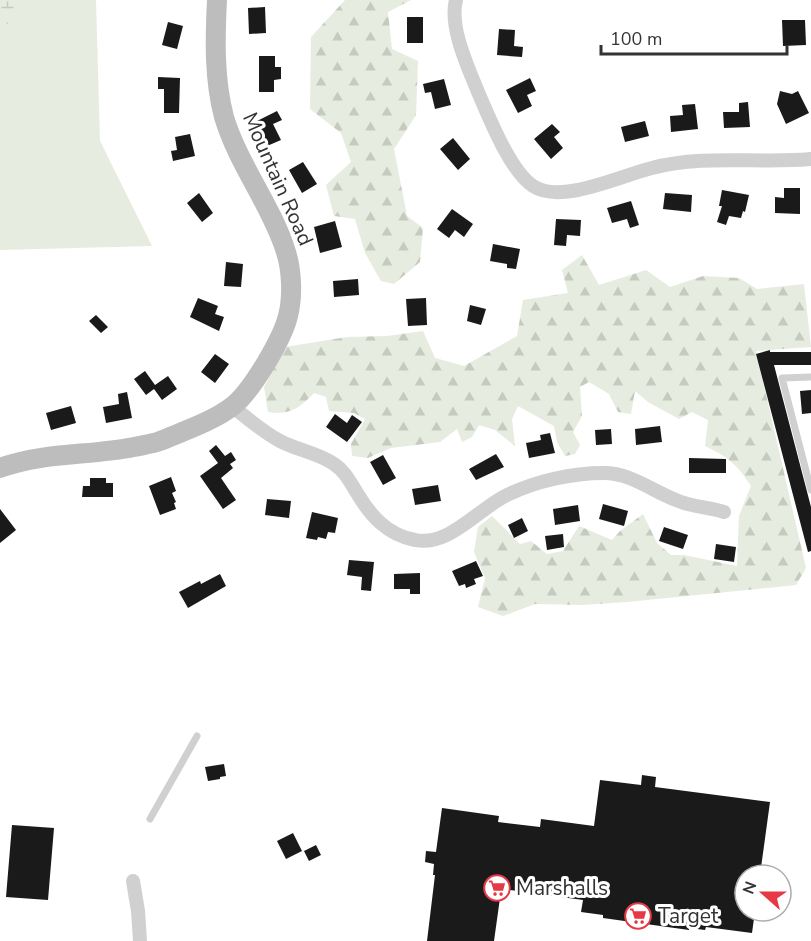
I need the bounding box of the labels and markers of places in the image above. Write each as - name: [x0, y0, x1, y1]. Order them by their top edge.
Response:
- supermarket icon: Marshalls: [482, 873, 512, 903]
- place label: Marshalls: [516, 874, 608, 902]
- supermarket icon: Target: [623, 901, 653, 931]
- place label: Target: [658, 902, 719, 930]

